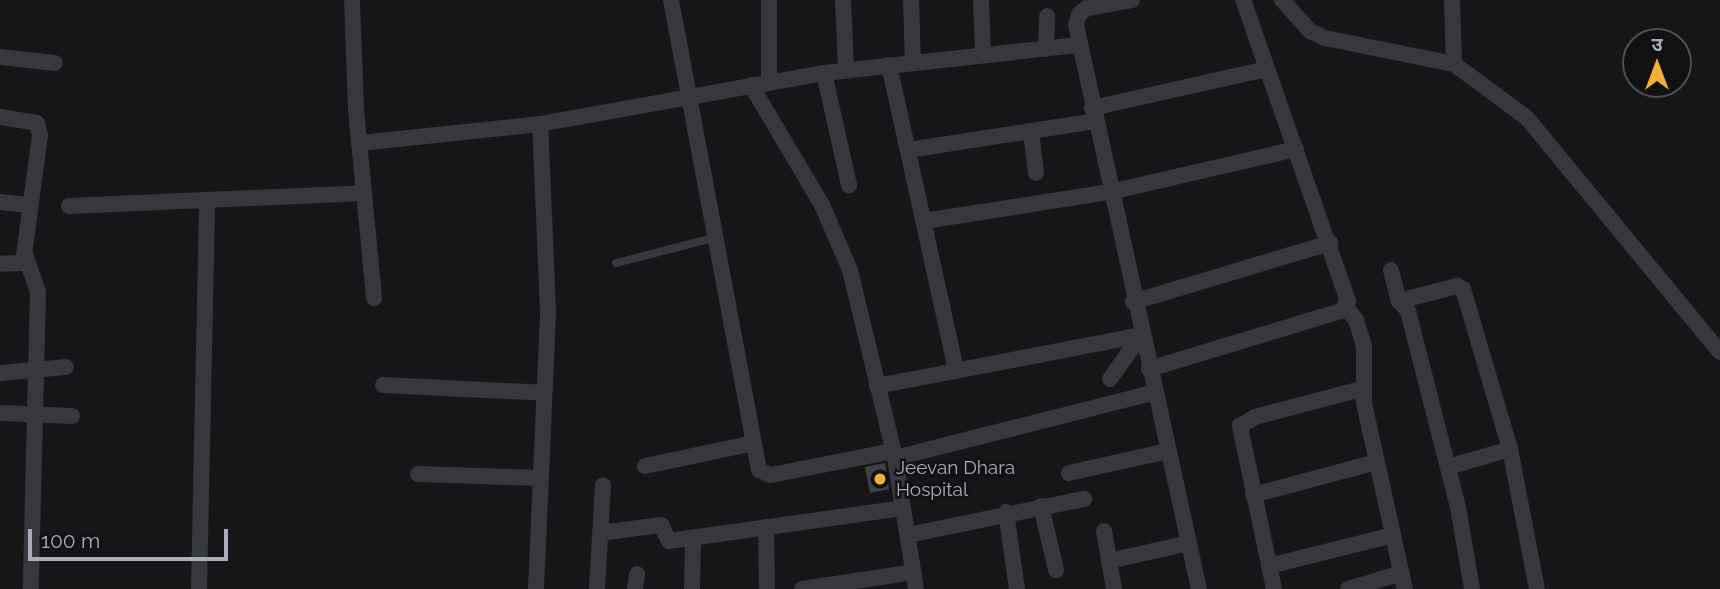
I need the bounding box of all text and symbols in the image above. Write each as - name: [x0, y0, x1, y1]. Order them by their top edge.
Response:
- north arrow: [1622, 28, 1692, 98]
- text: उ: [1651, 33, 1663, 55]
- place label: Jeevan Dhara Hospital: [896, 457, 1015, 501]
- marker: Jeevan Dhara Hospital: [870, 469, 890, 489]
- scale bar: [32, 516, 231, 560]
- text: 100 m: [41, 528, 100, 553]

